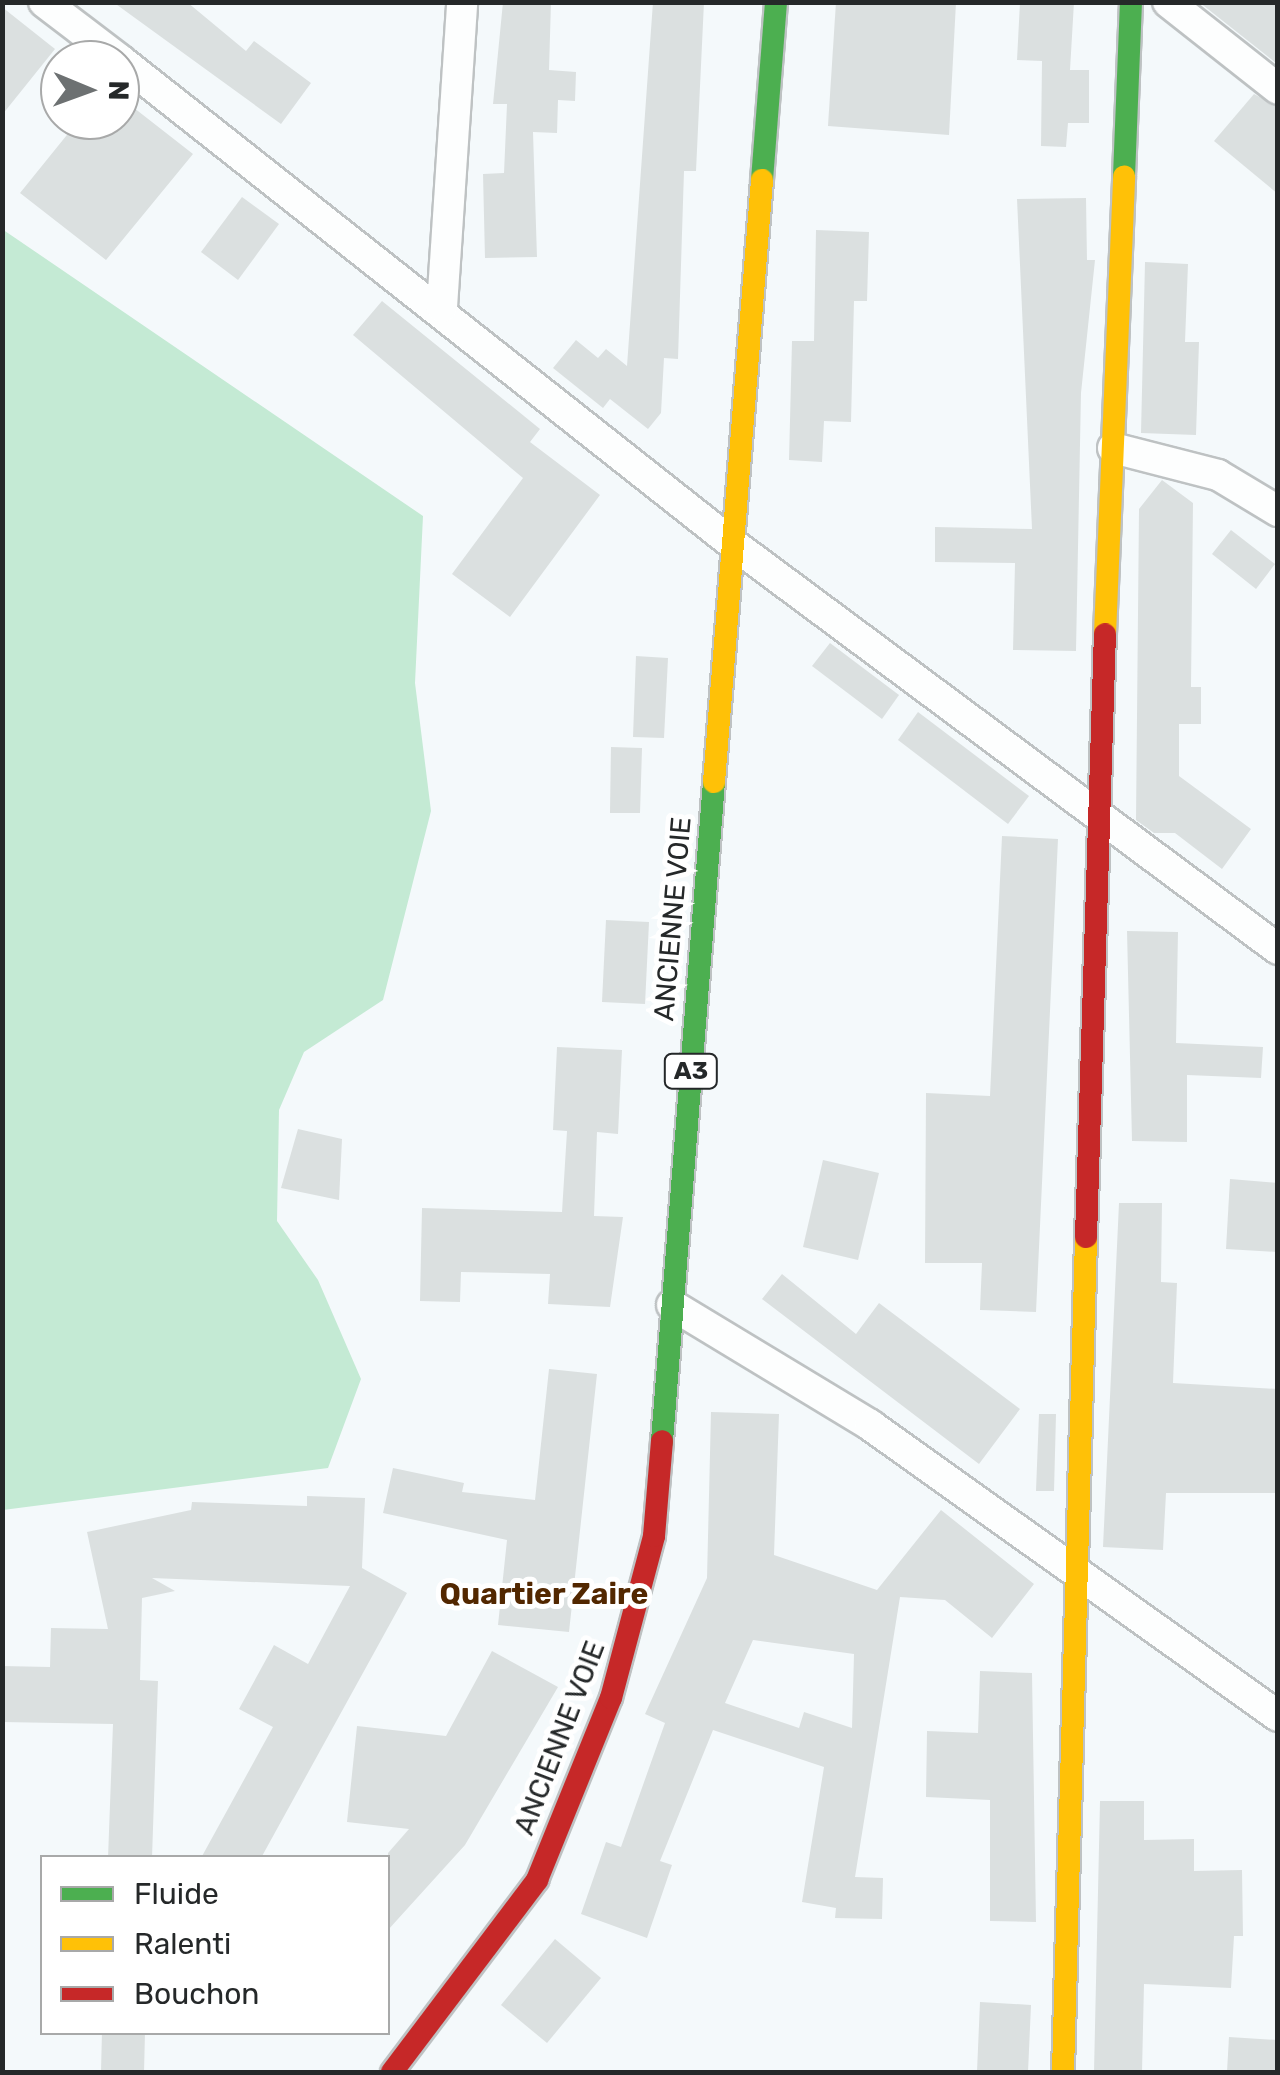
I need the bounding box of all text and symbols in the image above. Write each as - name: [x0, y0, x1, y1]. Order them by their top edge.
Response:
- north arrow: [40, 40, 140, 140]
- text: N: [102, 80, 135, 101]
- street label: ANCIENNE VOIE: [647, 815, 699, 1023]
- road number: A3: [664, 1051, 718, 1091]
- district label: Quartier Zaire: [439, 1576, 649, 1612]
- street label: ANCIENNE VOIE: [507, 1636, 613, 1840]
- legend: [40, 1855, 390, 2035]
- text: Fluide: [134, 1876, 219, 1912]
- text: Ralenti: [134, 1926, 231, 1962]
- text: Bouchon: [134, 1976, 260, 2012]

